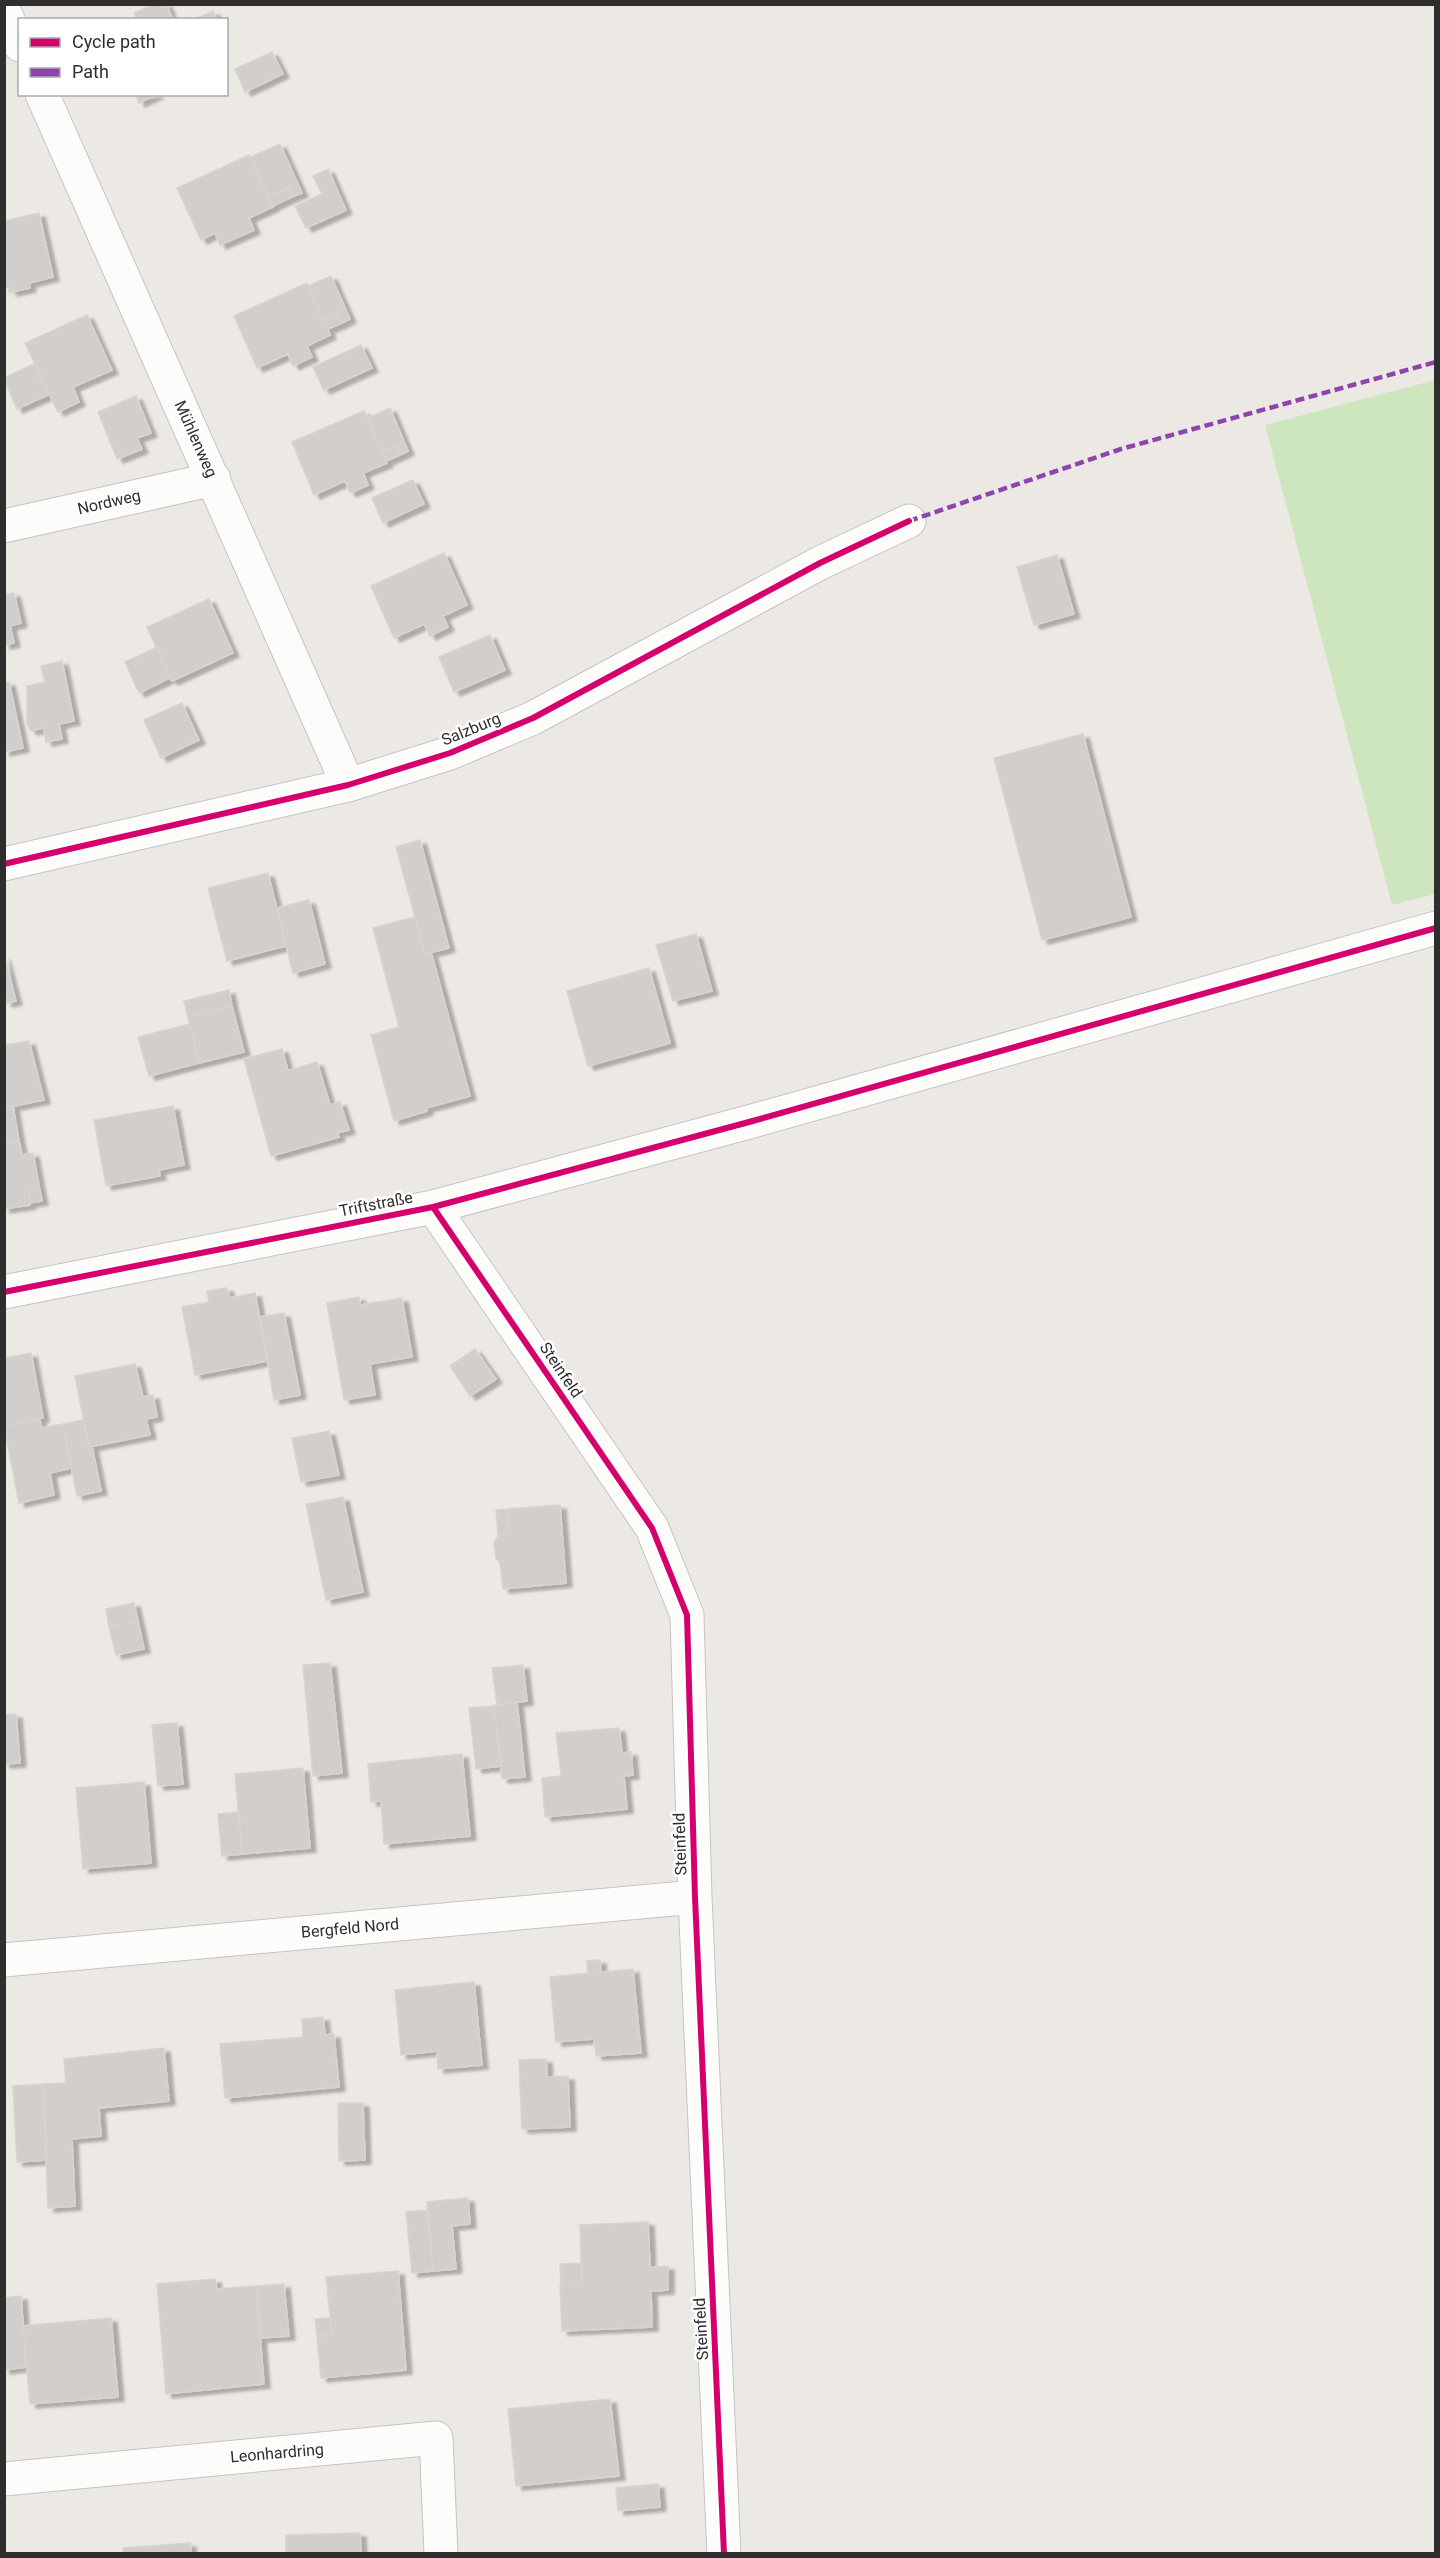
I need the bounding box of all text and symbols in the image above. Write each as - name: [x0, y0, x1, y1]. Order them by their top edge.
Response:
- legend: [18, 18, 228, 96]
- text: Cycle path: [72, 31, 156, 52]
- text: Path: [72, 61, 109, 82]
- street label: Mühlenweg: [171, 398, 221, 480]
- street label: Nordweg: [76, 486, 142, 518]
- street label: Salzburg: [439, 709, 503, 749]
- street label: Triftstraße: [338, 1188, 414, 1220]
- street label: Steinfeld: [536, 1339, 586, 1401]
- street label: Steinfeld: [669, 1812, 691, 1876]
- street label: Bergfeld Nord: [300, 1914, 400, 1942]
- street label: Steinfeld: [690, 2297, 712, 2361]
- street label: Leonhardring: [229, 2439, 325, 2467]

